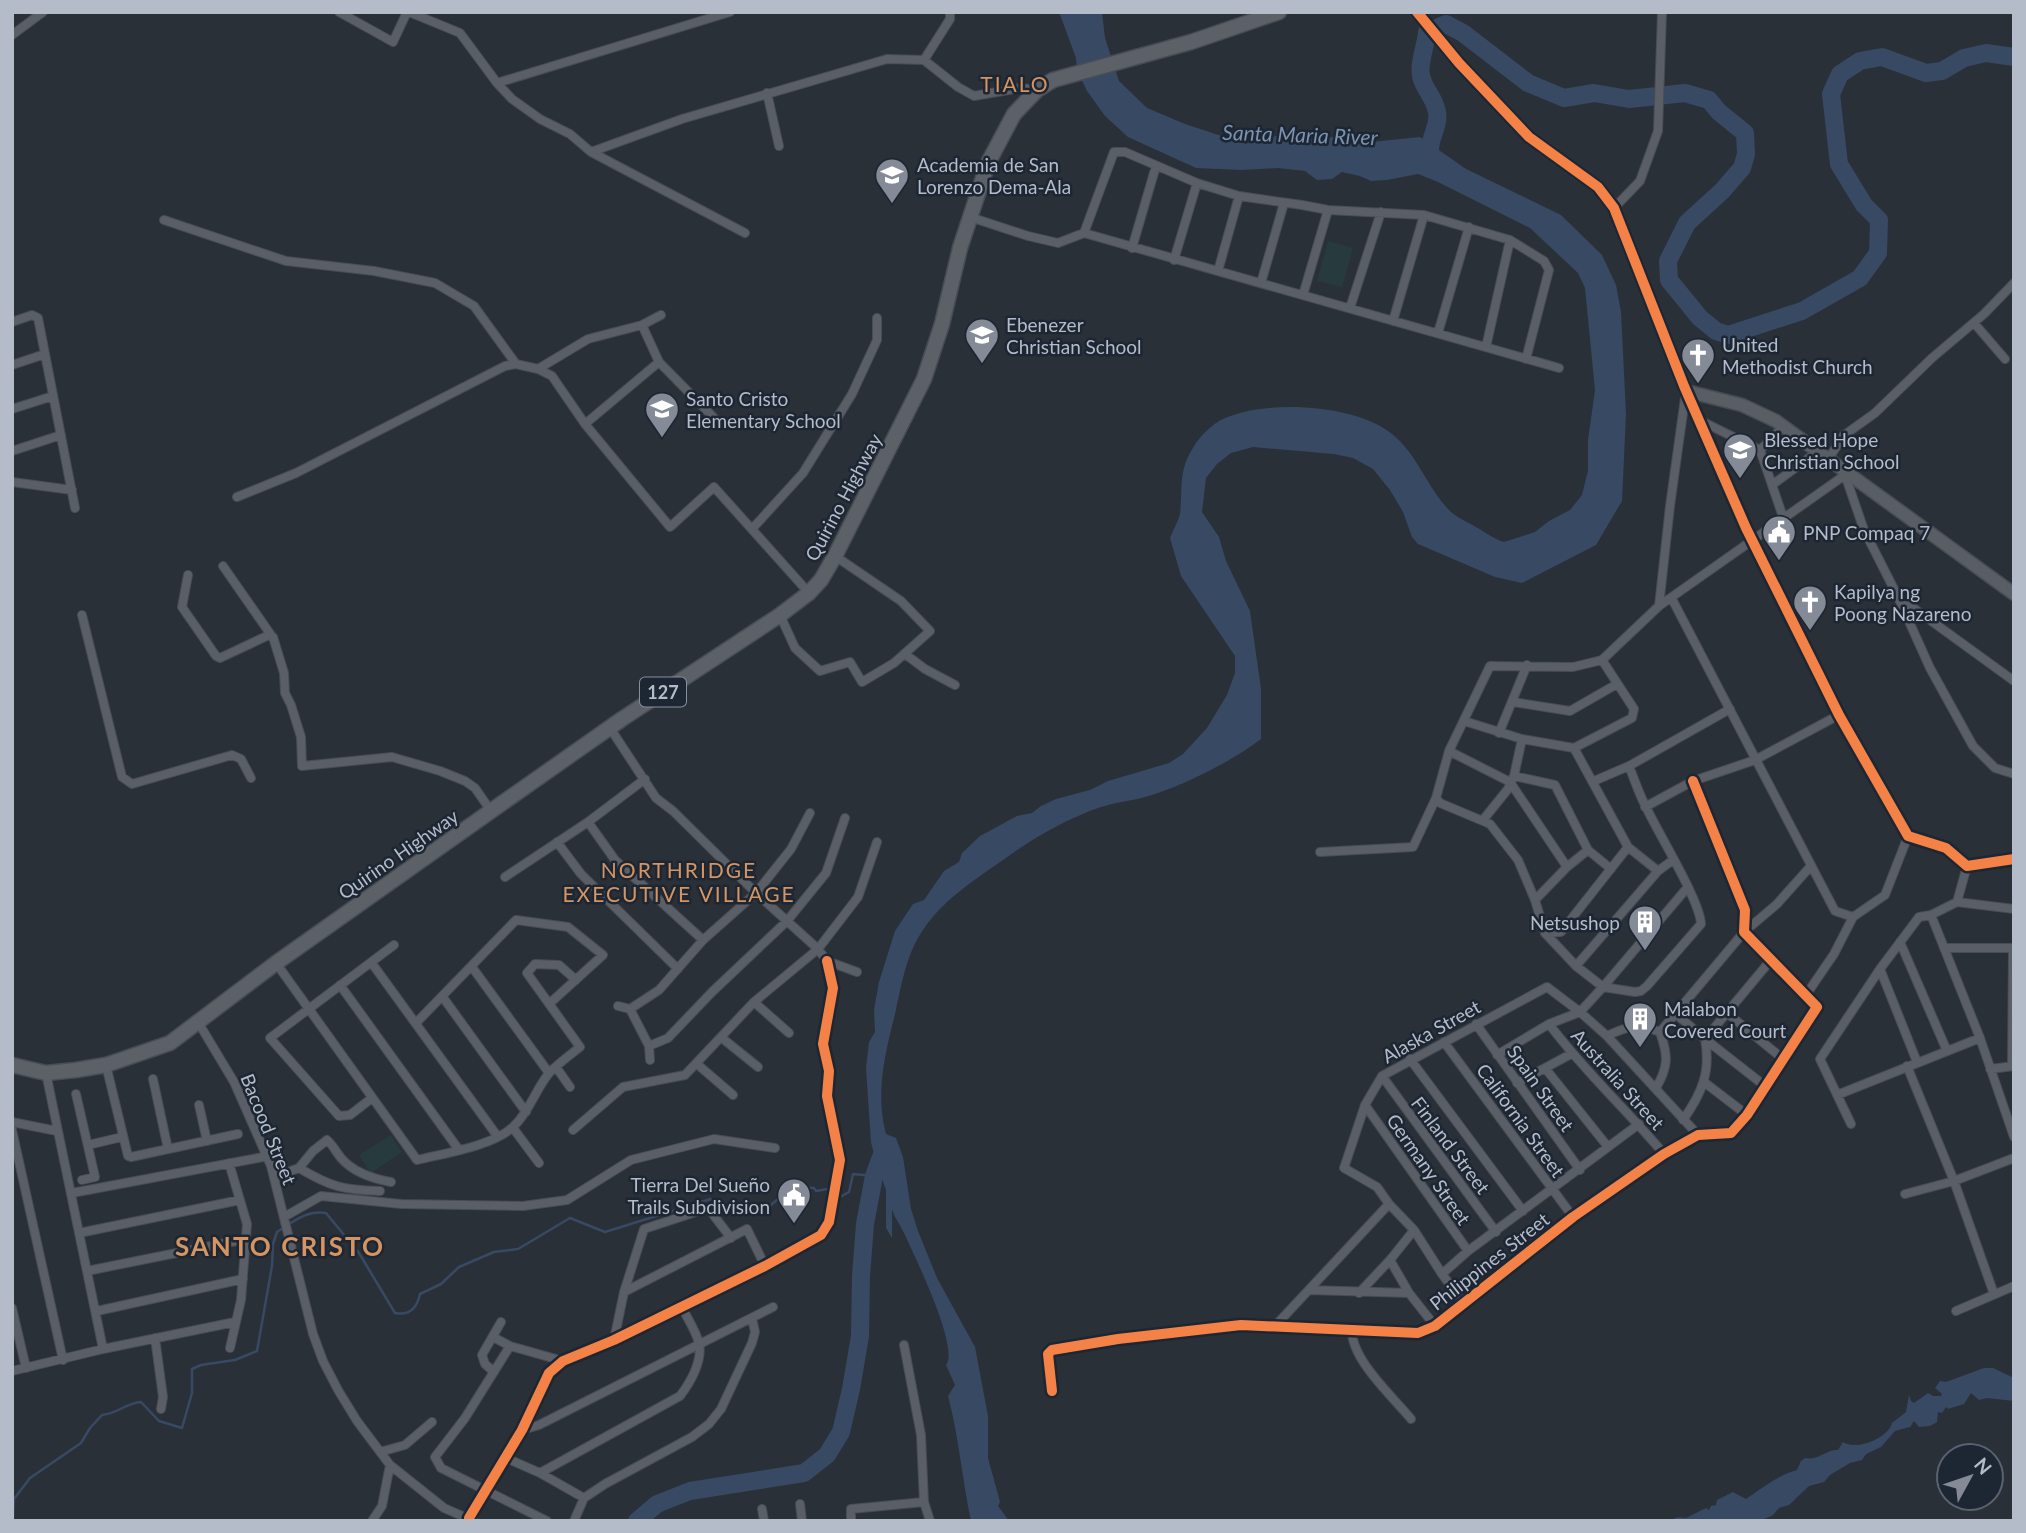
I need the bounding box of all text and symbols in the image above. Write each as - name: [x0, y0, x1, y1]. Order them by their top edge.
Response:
- district label: TIALO: [980, 71, 1050, 96]
- water label: Santa Maria River: [1222, 119, 1379, 149]
- place label: Academia de San Lorenzo Dema-Ala: [917, 153, 1071, 198]
- school or university icon: Academia de San Lorenzo Dema-Ala: [873, 156, 911, 205]
- place label: Ebenezer Christian School: [1006, 313, 1142, 358]
- school or university icon: Ebenezer Christian School: [963, 316, 1001, 365]
- place label: United Methodist Church: [1722, 333, 1873, 378]
- church icon: United Methodist Church: [1679, 336, 1717, 385]
- place label: Santo Cristo Elementary School: [686, 387, 841, 432]
- school or university icon: Santo Cristo Elementary School: [643, 390, 681, 439]
- place label: Blessed Hope Christian School: [1764, 428, 1900, 473]
- street label: Quirino Highway: [800, 429, 886, 565]
- school or university icon: Blessed Hope Christian School: [1721, 431, 1759, 480]
- public building icon: PNP Compaq 7: [1760, 513, 1798, 562]
- place label: PNP Compaq 7: [1803, 521, 1930, 544]
- place label: Kapilya ng Poong Nazareno: [1834, 580, 1971, 625]
- church icon: Kapilya ng Poong Nazareno: [1791, 583, 1829, 632]
- road number: 127: [640, 678, 686, 706]
- street label: Quirino Highway: [334, 804, 463, 904]
- district label: NORTHRIDGE EXECUTIVE VILLAGE: [562, 857, 796, 906]
- building icon: Netsushop: [1626, 903, 1664, 952]
- place label: Netsushop: [1530, 911, 1620, 934]
- street label: Alaska Street: [1378, 994, 1484, 1067]
- place label: Malabon Covered Court: [1664, 997, 1786, 1042]
- building icon: Malabon Covered Court: [1621, 1000, 1659, 1049]
- street label: Australia Street: [1567, 1024, 1669, 1134]
- street label: Spain Street: [1503, 1040, 1579, 1136]
- street label: California Street: [1472, 1059, 1570, 1181]
- street label: Bacood Street: [236, 1070, 302, 1188]
- street label: Finland Street: [1407, 1092, 1495, 1198]
- street label: Germany Street: [1382, 1109, 1476, 1229]
- place label: Tierra Del Sueño Trails Subdivision: [627, 1173, 770, 1218]
- public building icon: Tierra Del Sueño Trails Subdivision: [775, 1176, 813, 1225]
- street label: Philippines Street: [1425, 1207, 1553, 1315]
- district label: SANTO CRISTO: [175, 1230, 385, 1262]
- north arrow: [1935, 1442, 2005, 1512]
- text: N: [1970, 1453, 1997, 1479]

